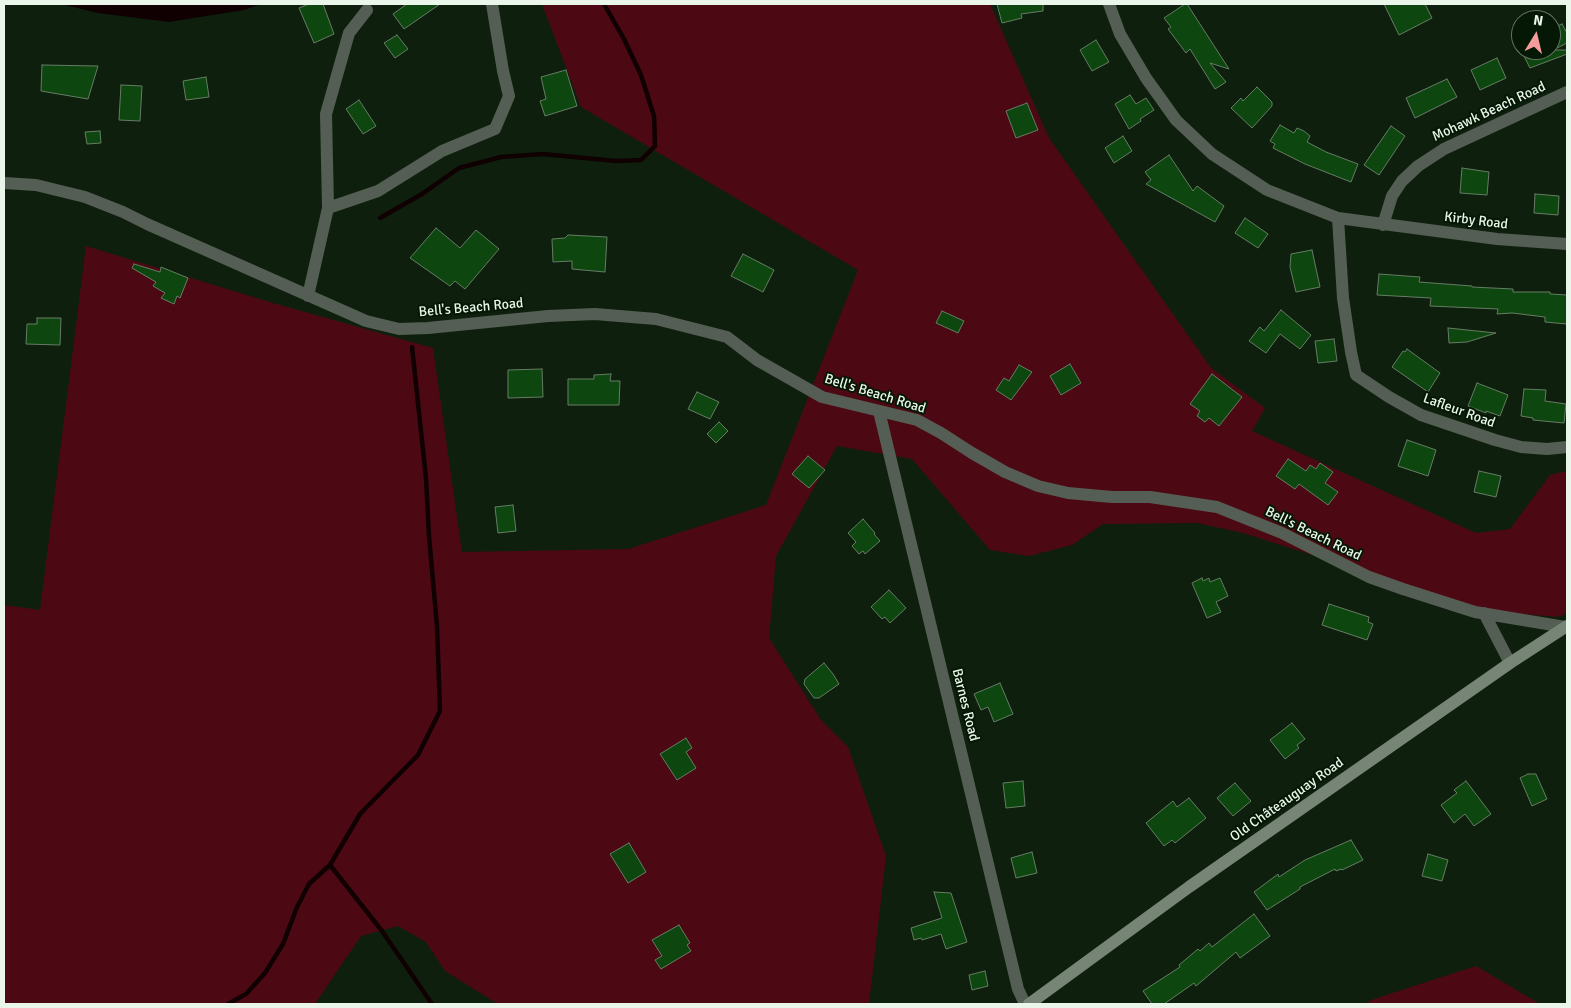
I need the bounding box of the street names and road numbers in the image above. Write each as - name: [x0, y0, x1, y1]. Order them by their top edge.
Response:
- street label: Mohawk Beach Road: [1430, 78, 1548, 146]
- street label: Kirby Road: [1443, 209, 1509, 233]
- street label: Bell's Beach Road: [418, 295, 524, 321]
- street label: Bell's Beach Road: [822, 371, 928, 417]
- street label: Lafleur Road: [1421, 390, 1497, 432]
- street label: Bell's Beach Road: [1262, 503, 1364, 565]
- street label: Barnes Road: [948, 667, 982, 743]
- street label: Old Châteauguay Road: [1227, 754, 1347, 846]

